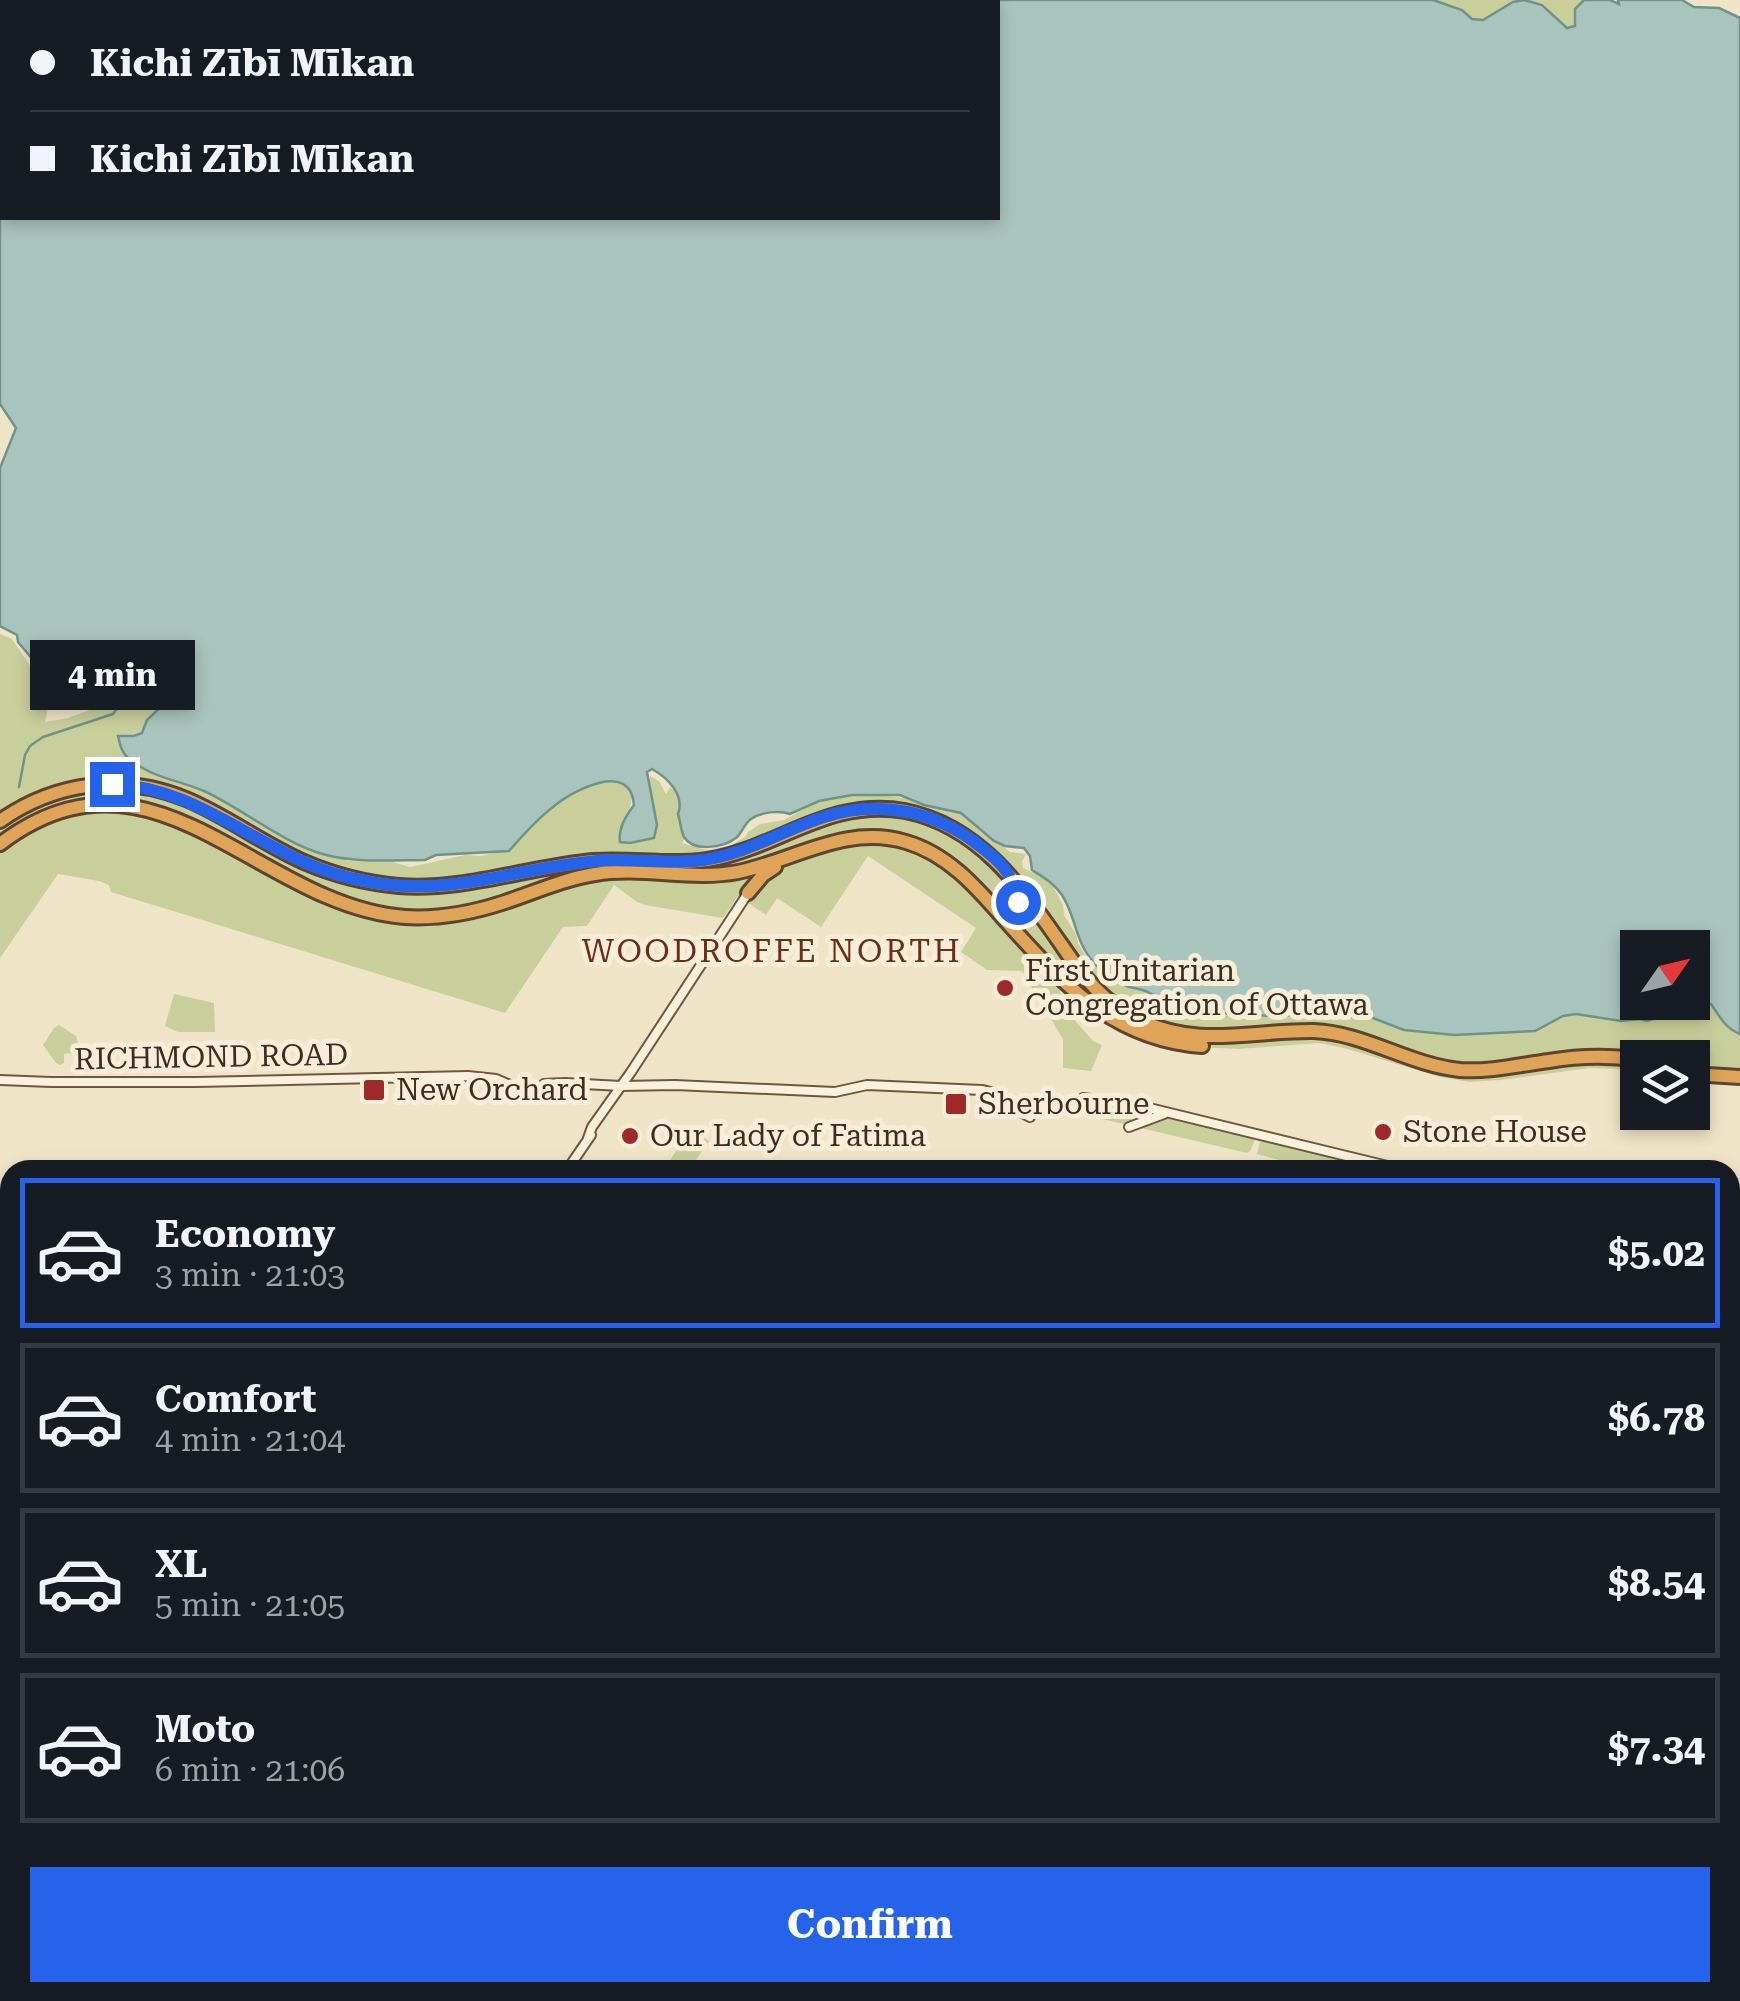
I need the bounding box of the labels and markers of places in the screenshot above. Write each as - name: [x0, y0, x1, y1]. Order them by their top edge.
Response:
- place label: First Unitarian Congregation of Ottawa: [1025, 953, 1369, 1022]
- marker: First Unitarian Congregation of Ottawa: [994, 977, 1016, 999]
- place label: New Orchard: [396, 1072, 588, 1107]
- marker: New Orchard: [361, 1077, 387, 1103]
- place label: Sherbourne: [978, 1086, 1150, 1121]
- marker: Sherbourne: [943, 1091, 969, 1117]
- place label: Stone House: [1403, 1114, 1587, 1149]
- place label: Our Lady of Fatima: [650, 1118, 926, 1153]
- marker: Stone House: [1372, 1121, 1394, 1143]
- marker: Our Lady of Fatima: [619, 1125, 641, 1147]

